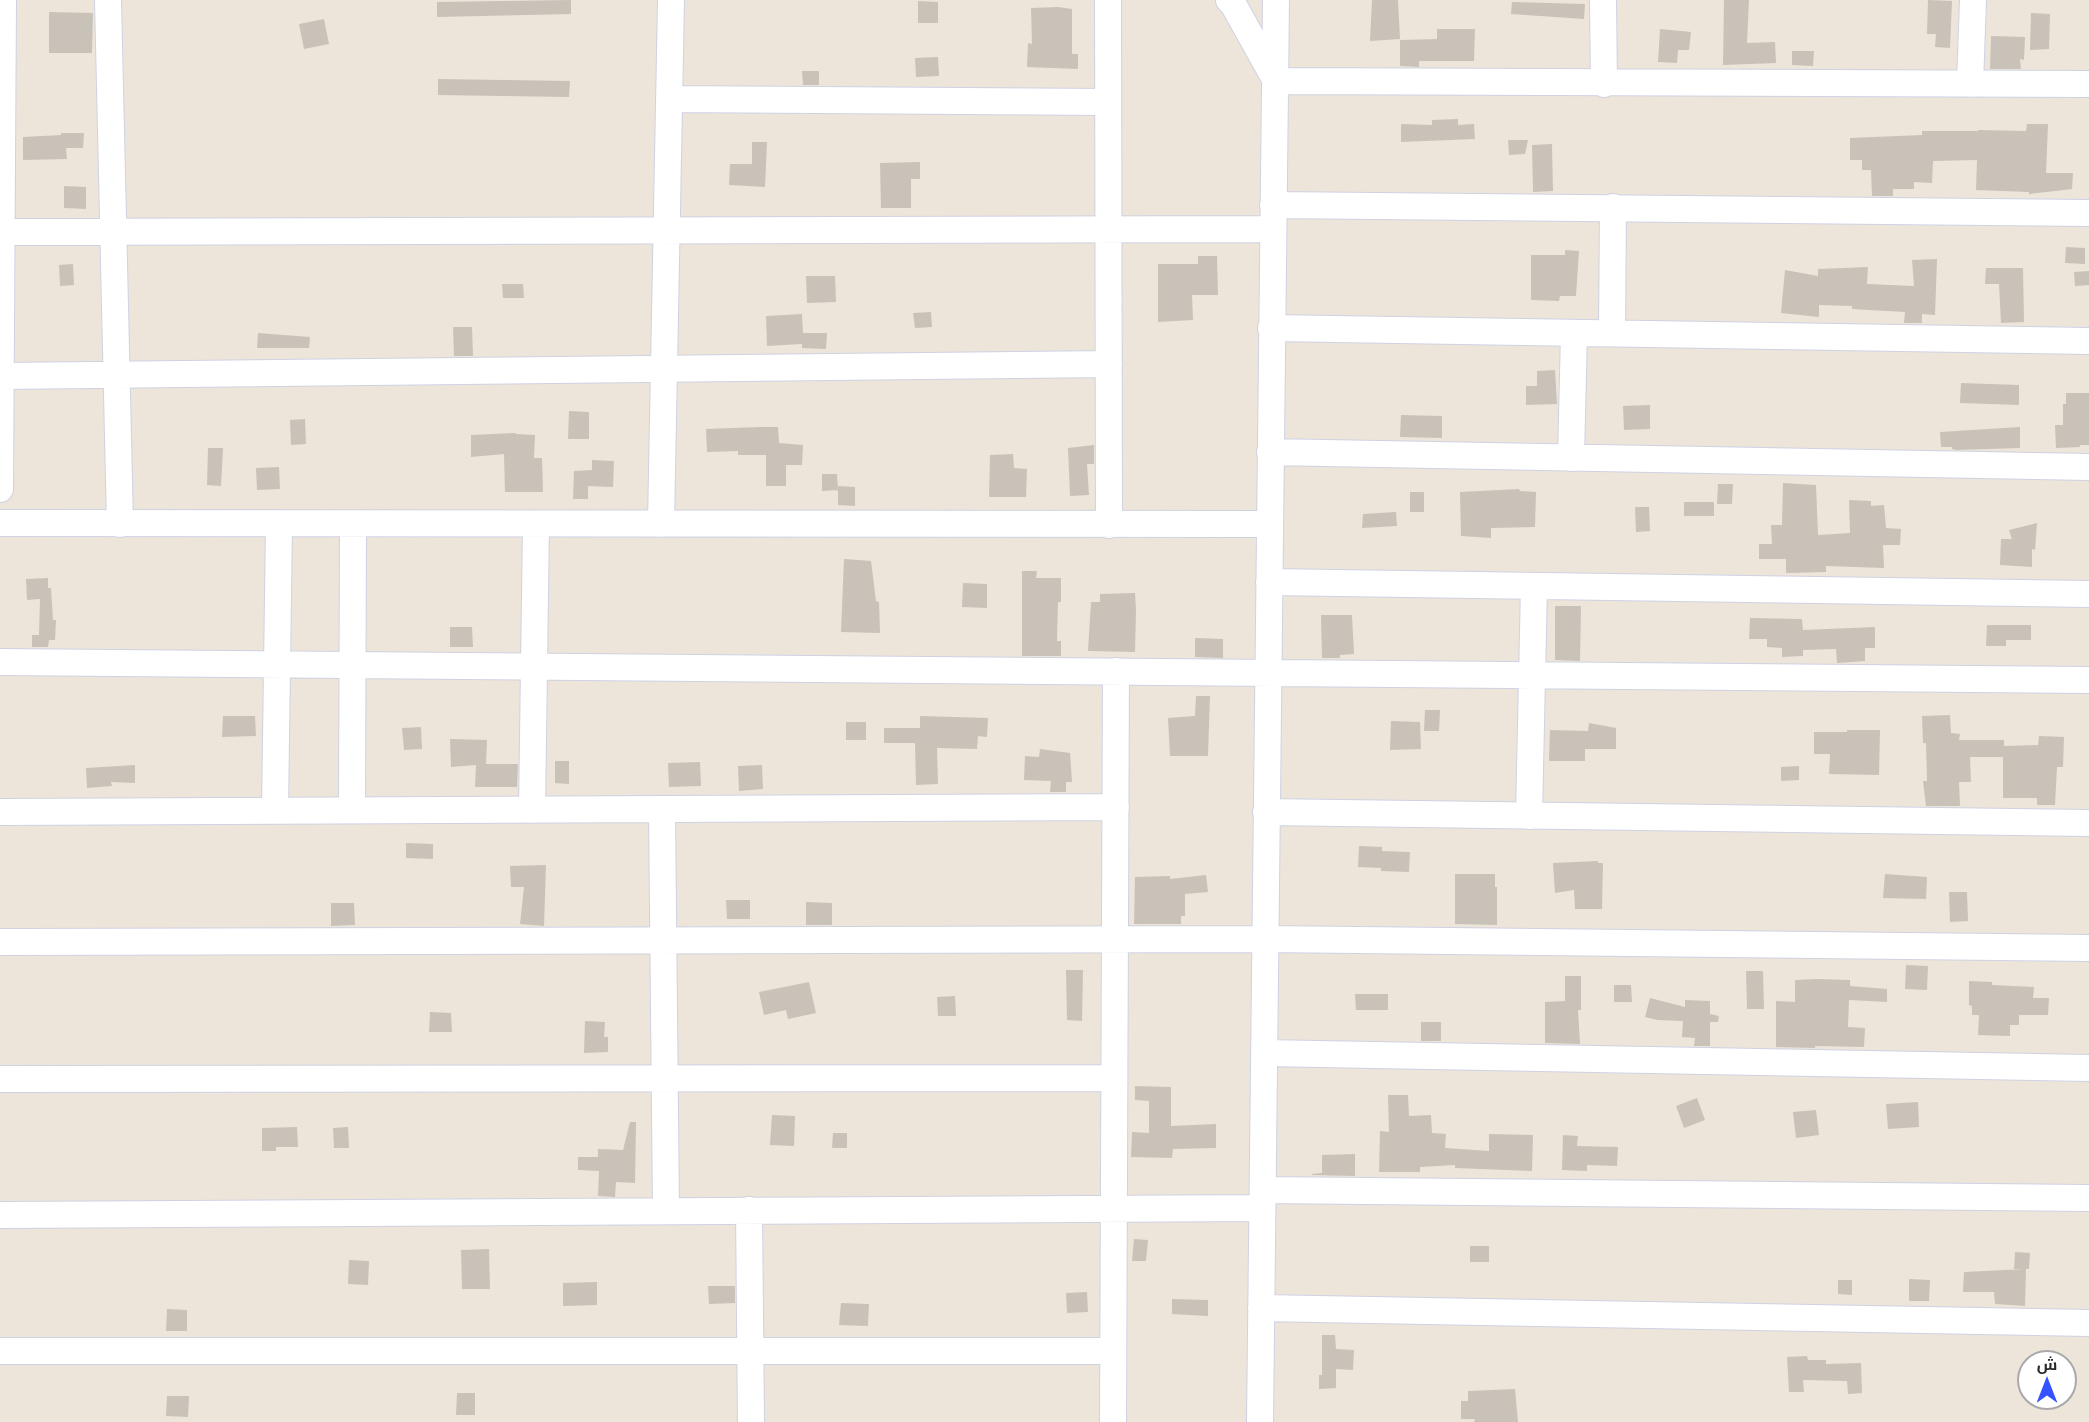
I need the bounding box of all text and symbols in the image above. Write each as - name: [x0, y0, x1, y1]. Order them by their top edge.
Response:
- north arrow: [2017, 1350, 2077, 1410]
- text: ش: [2037, 1354, 2057, 1374]

